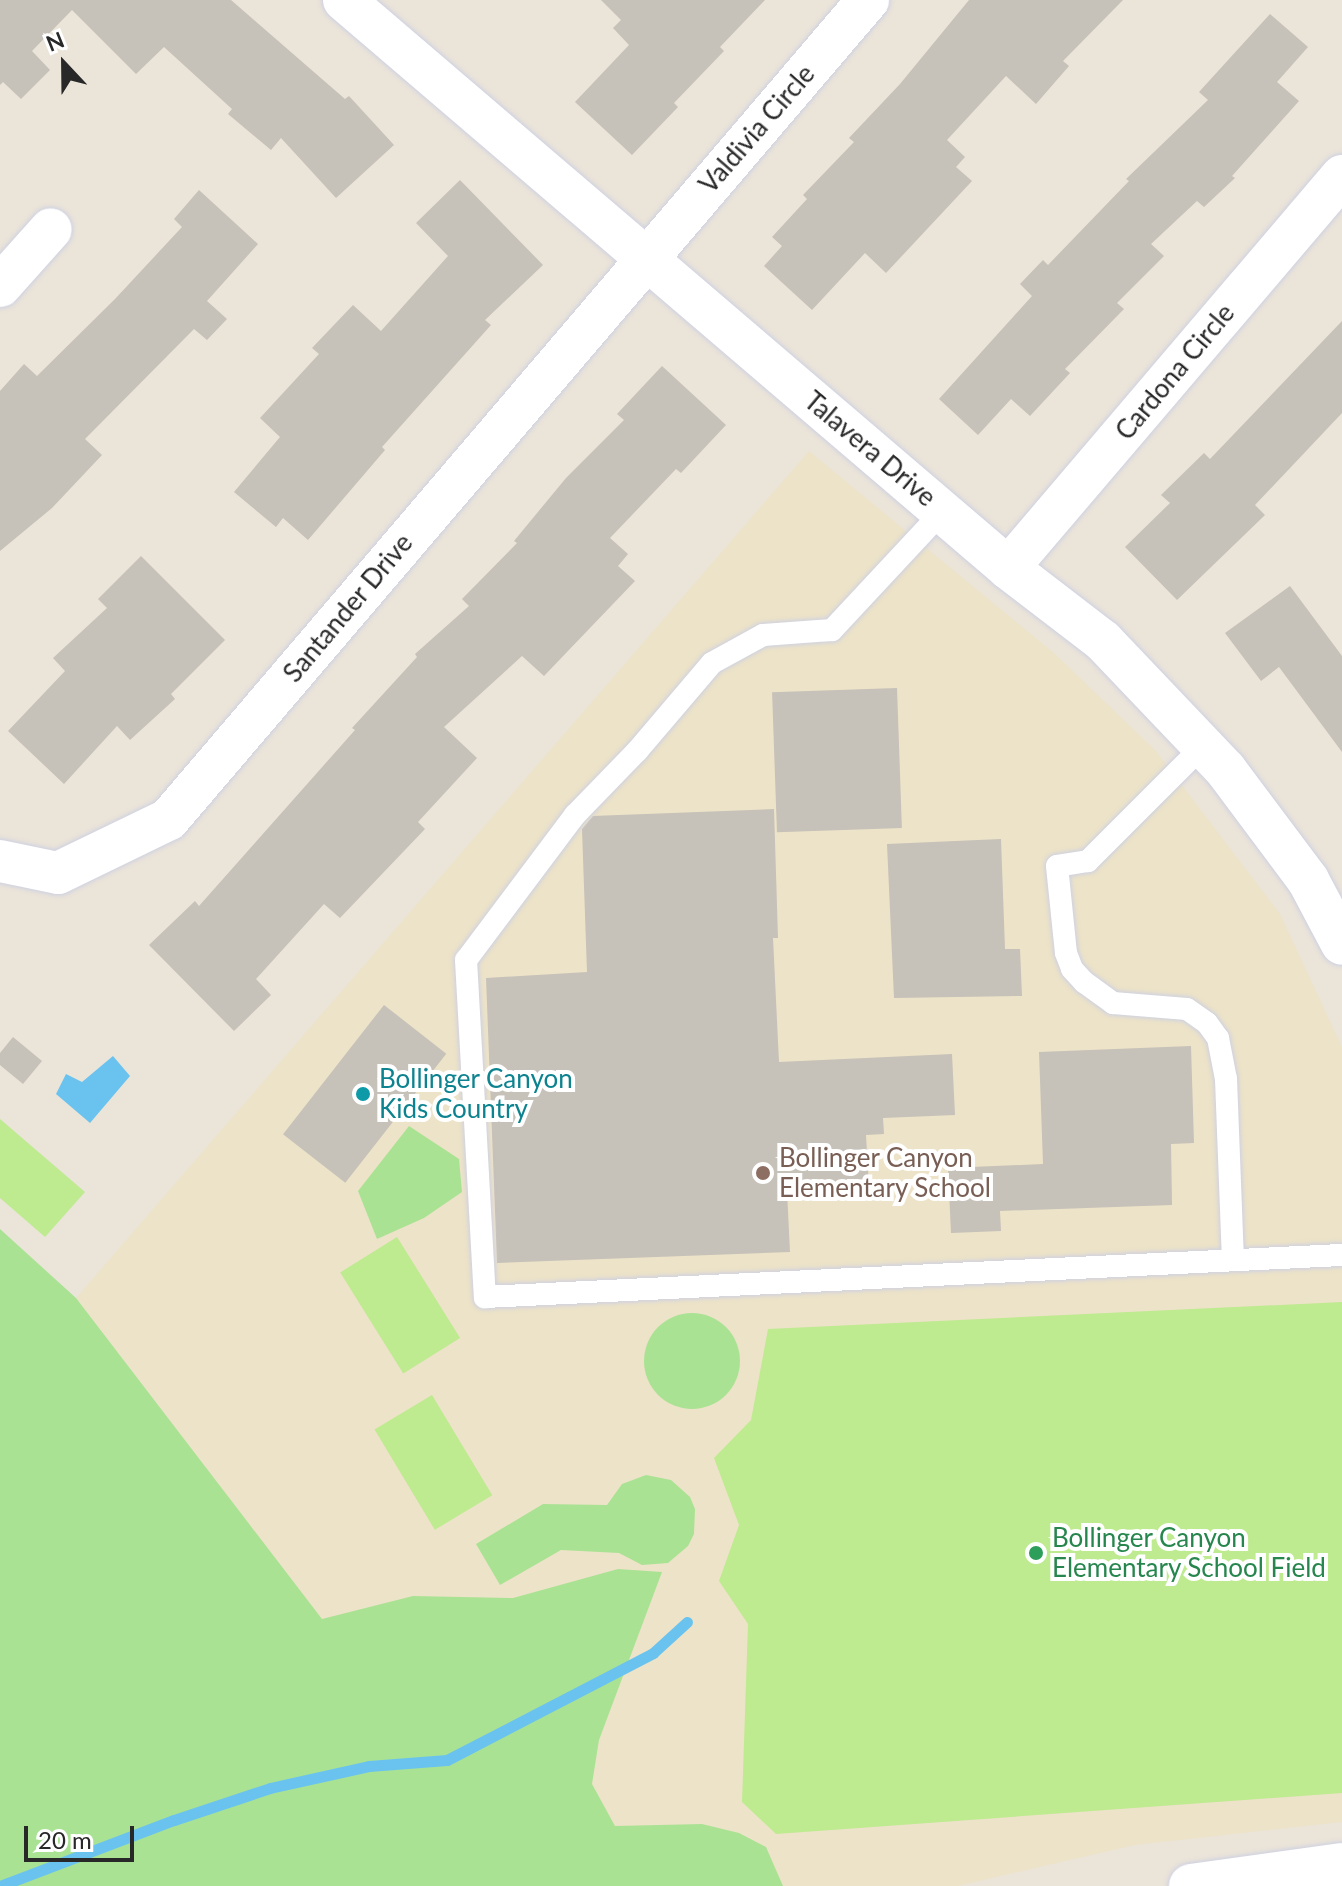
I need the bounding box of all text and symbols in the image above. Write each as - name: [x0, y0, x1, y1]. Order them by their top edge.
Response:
- north arrow: [24, 24, 104, 104]
- text: N: [42, 26, 68, 57]
- street label: Valdivia Circle: [693, 59, 821, 199]
- street label: Cardona Circle: [1109, 298, 1241, 446]
- street label: Talavera Drive: [798, 385, 942, 513]
- street label: Santander Drive: [277, 527, 419, 689]
- place label: Bollinger Canyon Kids Country: [379, 1063, 573, 1124]
- marker: Bollinger Canyon Kids Country: [354, 1085, 372, 1103]
- place label: Bollinger Canyon Elementary School: [779, 1142, 992, 1204]
- marker: Bollinger Canyon Elementary School: [754, 1164, 772, 1182]
- place label: Bollinger Canyon Elementary School Field: [1052, 1522, 1327, 1584]
- marker: Bollinger Canyon Elementary School Field: [1027, 1544, 1045, 1562]
- scale bar: [28, 1810, 138, 1860]
- text: 20 m: [38, 1825, 92, 1854]

